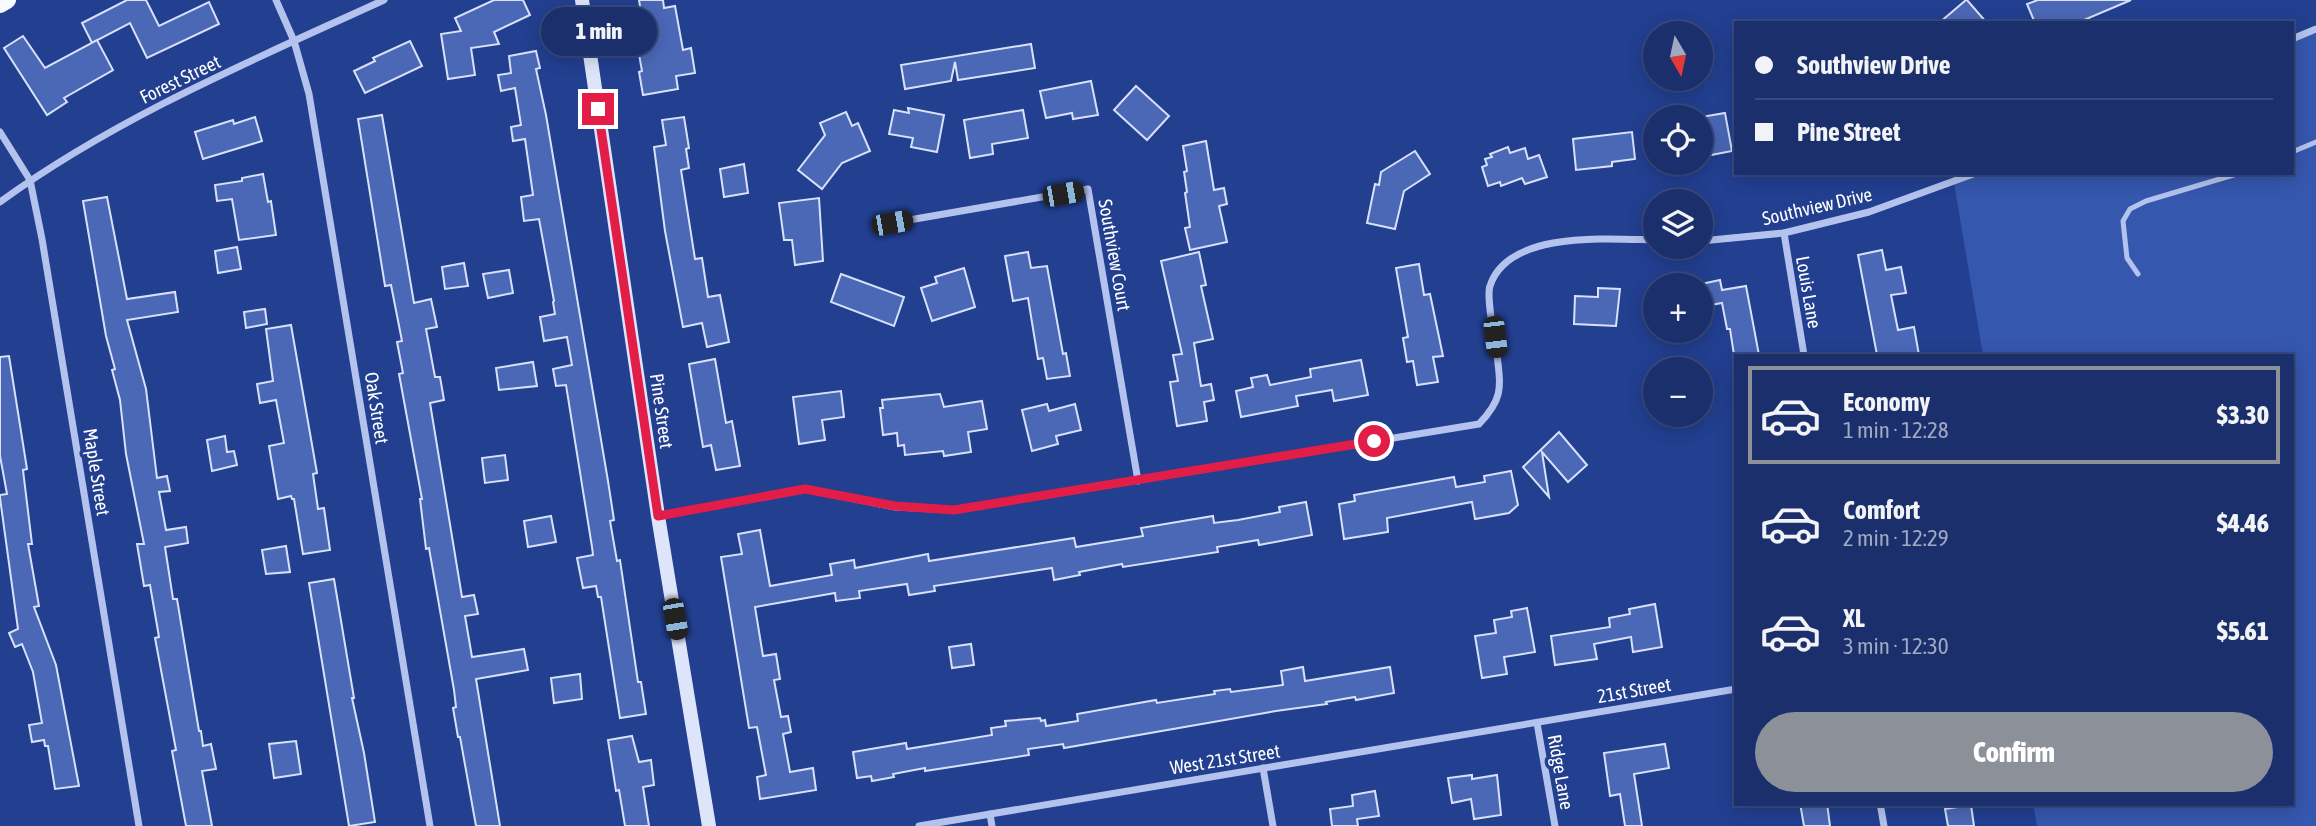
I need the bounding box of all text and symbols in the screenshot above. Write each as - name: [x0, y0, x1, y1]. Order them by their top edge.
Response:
- callout: 1 min: [540, 7, 656, 56]
- text: 1 min: [576, 18, 622, 44]
- north arrow: [1643, 21, 1713, 91]
- map controls: [1643, 21, 1713, 427]
- street label: Forest Street: [136, 50, 224, 108]
- text: Southview Drive: [1797, 50, 1951, 80]
- route end: [582, 93, 614, 125]
- button: locate: [1643, 105, 1713, 175]
- text: Pine Street: [1797, 117, 1900, 147]
- car: [1041, 180, 1086, 208]
- street label: Southview Drive: [1760, 183, 1874, 229]
- button: layers: [1643, 189, 1713, 259]
- street label: Southview Court: [1094, 197, 1136, 313]
- car: [870, 209, 915, 237]
- street label: Louis Lane: [1792, 254, 1826, 330]
- button: +: [1643, 273, 1713, 343]
- car: [1483, 315, 1508, 359]
- button: −: [1643, 357, 1713, 427]
- street label: Oak Street: [360, 370, 394, 446]
- street label: Pine Street: [646, 372, 678, 450]
- icon: car: [1759, 384, 1822, 447]
- text: Economy: [1843, 387, 1930, 417]
- text: $3.30: [2217, 400, 2269, 430]
- text: 1 min · 12:28: [1843, 417, 1949, 443]
- route start: [1358, 425, 1390, 457]
- street label: Maple Street: [79, 427, 115, 517]
- icon: car: [1759, 492, 1822, 555]
- text: Comfort: [1843, 495, 1920, 525]
- text: $4.46: [2217, 508, 2269, 538]
- text: 2 min · 12:29: [1843, 525, 1949, 551]
- car: [662, 596, 689, 642]
- icon: car: [1759, 600, 1822, 663]
- text: XL: [1843, 603, 1865, 633]
- text: $5.61: [2217, 616, 2269, 646]
- text: 3 min · 12:30: [1843, 633, 1949, 659]
- street label: 21st Street: [1595, 673, 1673, 707]
- button: Confirm: [1755, 712, 2273, 792]
- street label: Ridge Lane: [1544, 733, 1578, 811]
- street label: West 21st Street: [1168, 739, 1282, 779]

